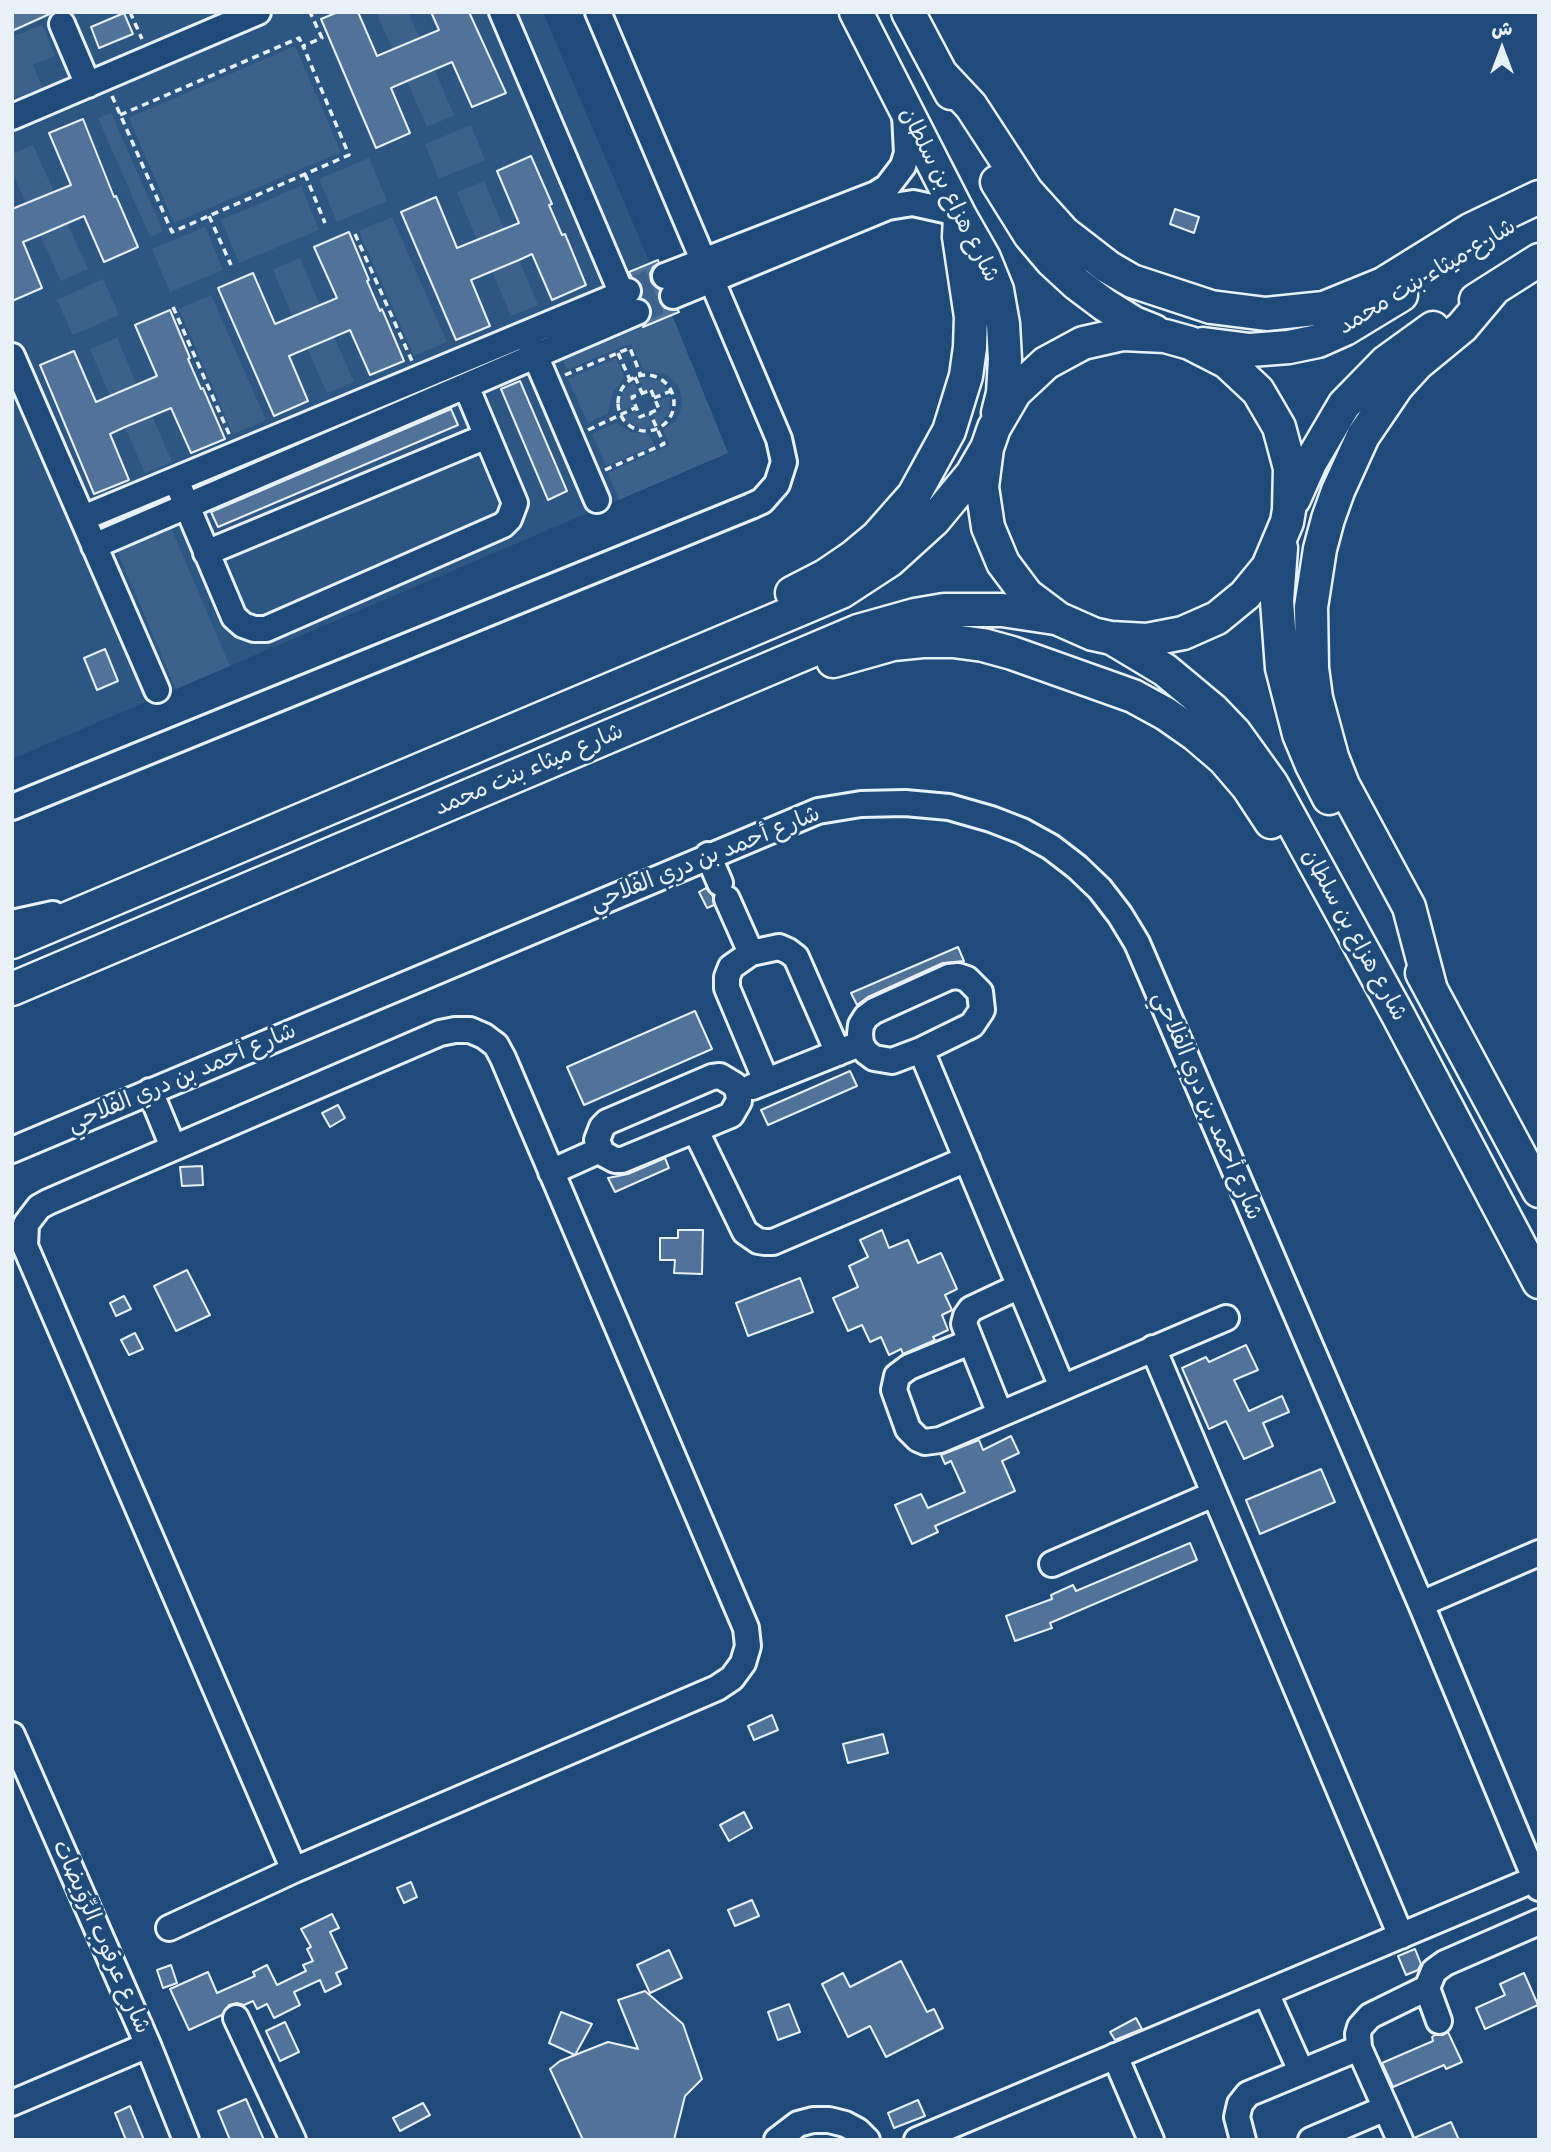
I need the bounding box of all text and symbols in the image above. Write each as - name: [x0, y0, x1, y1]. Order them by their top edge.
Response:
- north arrow: [1467, 14, 1537, 84]
- text: ش: [1492, 15, 1512, 41]
- street label: شارع هزاع بن سلطان: [893, 103, 1005, 287]
- street label: شارع ميثاء بنت محمد: [1333, 213, 1521, 341]
- street label: شارع ميثاء بنت محمد: [430, 718, 628, 822]
- street label: شارع أحمد بن دري الفلاحي: [586, 800, 824, 918]
- street label: شارع هزاع بن سلطان: [1295, 844, 1413, 1026]
- street label: شارع أحمد بن دري الفلاحي: [1146, 988, 1268, 1224]
- street label: شارع أحمد بن دري الفلاحي: [64, 1017, 300, 1139]
- street label: شارع عرقوب الرِّوَيضات: [46, 1836, 156, 2038]

